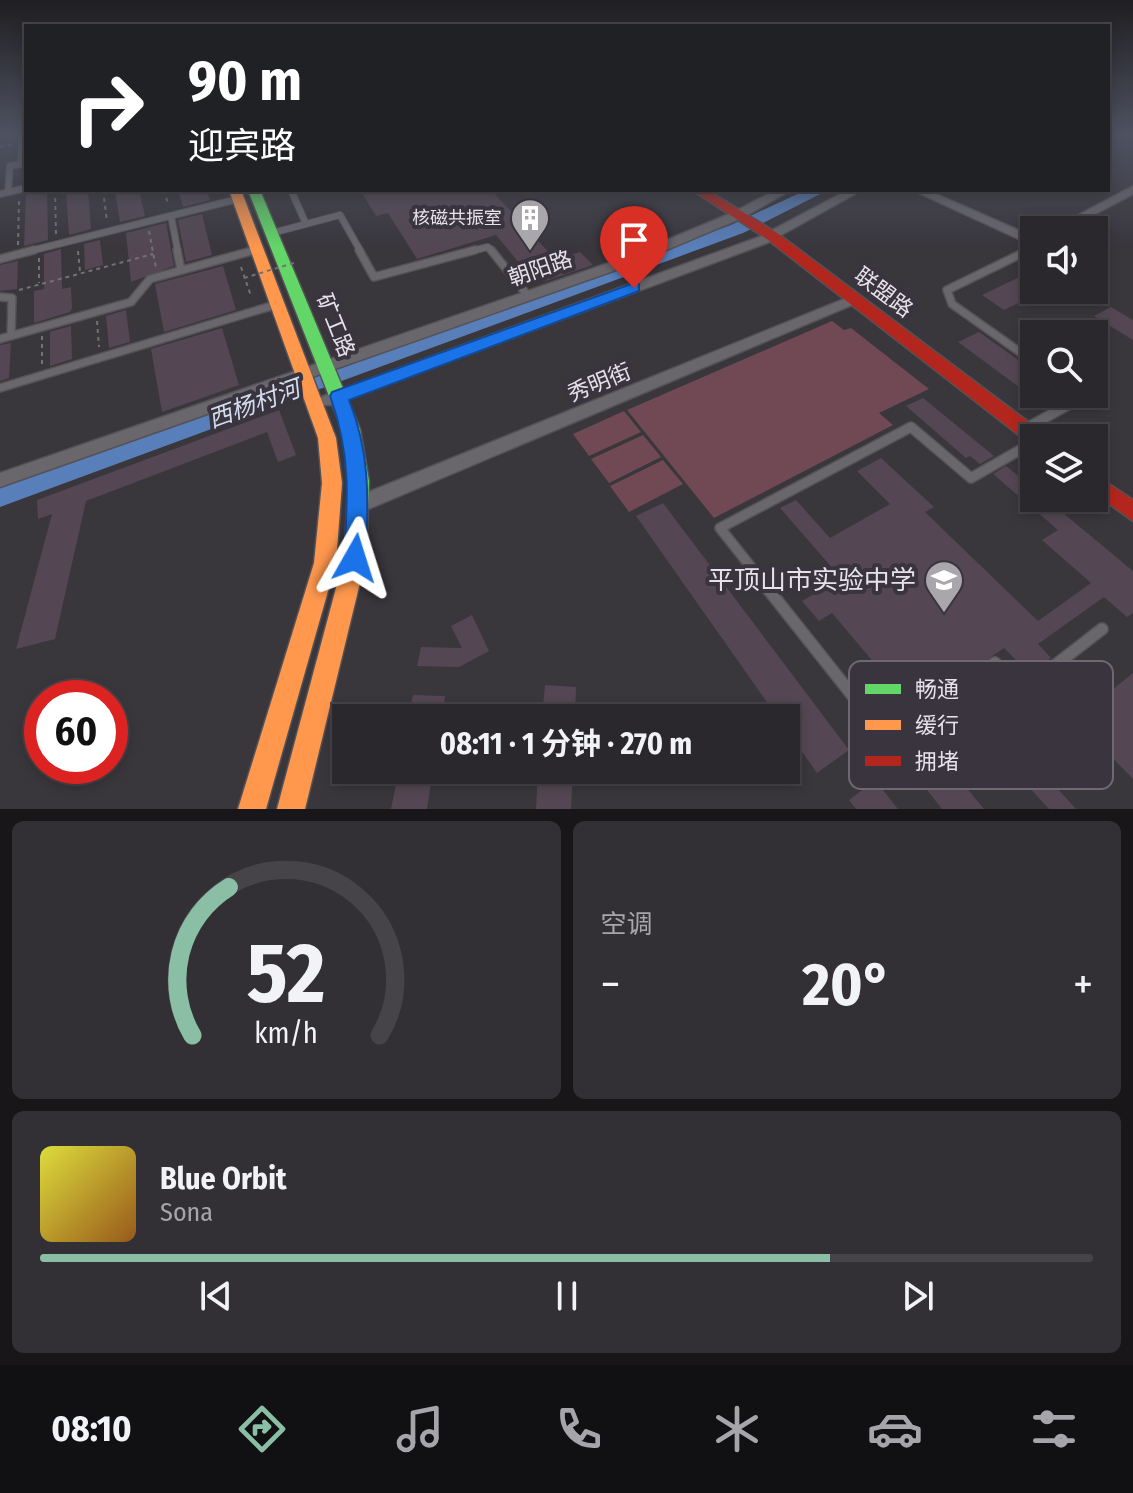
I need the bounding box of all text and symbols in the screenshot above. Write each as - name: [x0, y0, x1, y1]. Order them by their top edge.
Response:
- text: 90 m: [188, 48, 302, 115]
- icon: right: [56, 56, 160, 160]
- text: 迎宾路: [188, 124, 296, 168]
- building icon: 核磁共振室: [509, 197, 551, 252]
- pin: [600, 206, 668, 288]
- place label: 核磁共振室: [412, 207, 502, 229]
- map controls: [1020, 216, 1108, 512]
- button: sound: [1020, 216, 1108, 304]
- icon: arrive: [612, 218, 656, 262]
- street label: 朝阳路: [505, 245, 576, 292]
- street label: 联盟路: [849, 262, 918, 323]
- street label: 矿工路: [311, 290, 360, 361]
- button: search: [1020, 320, 1108, 408]
- street label: 秀明街: [564, 358, 635, 407]
- water label: 西杨村河: [204, 373, 308, 434]
- button: layers: [1020, 424, 1108, 512]
- position arrow: [313, 516, 397, 600]
- school or university icon: 平顶山市实验中学: [923, 559, 965, 614]
- place label: 平顶山市实验中学: [708, 565, 916, 596]
- legend: [849, 661, 1113, 789]
- text: 畅通: [915, 676, 959, 703]
- speed limit sign: 60: [24, 680, 128, 784]
- text: 缓行: [915, 712, 959, 739]
- text: 08:11 · 1 分钟 · 270 m: [440, 726, 692, 762]
- text: 拥堵: [915, 748, 959, 775]
- text: 空调: [601, 909, 653, 940]
- text: 52: [247, 924, 325, 1024]
- text: 20°: [802, 949, 891, 1021]
- text: −: [601, 958, 620, 1011]
- text: +: [1073, 958, 1093, 1011]
- text: km/h: [254, 1016, 318, 1051]
- text: Blue Orbit: [160, 1161, 286, 1197]
- text: Sona: [160, 1197, 213, 1228]
- icon: previous: [194, 1274, 238, 1318]
- icon: pause: [545, 1274, 589, 1318]
- icon: next: [896, 1274, 940, 1318]
- icon: directions: [234, 1401, 290, 1457]
- icon: music: [392, 1401, 448, 1457]
- icon: phone: [551, 1401, 607, 1457]
- icon: climate: [709, 1401, 765, 1457]
- icon: car: [867, 1401, 923, 1457]
- icon: filters: [1026, 1401, 1082, 1457]
- text: 08:10: [51, 1407, 132, 1451]

